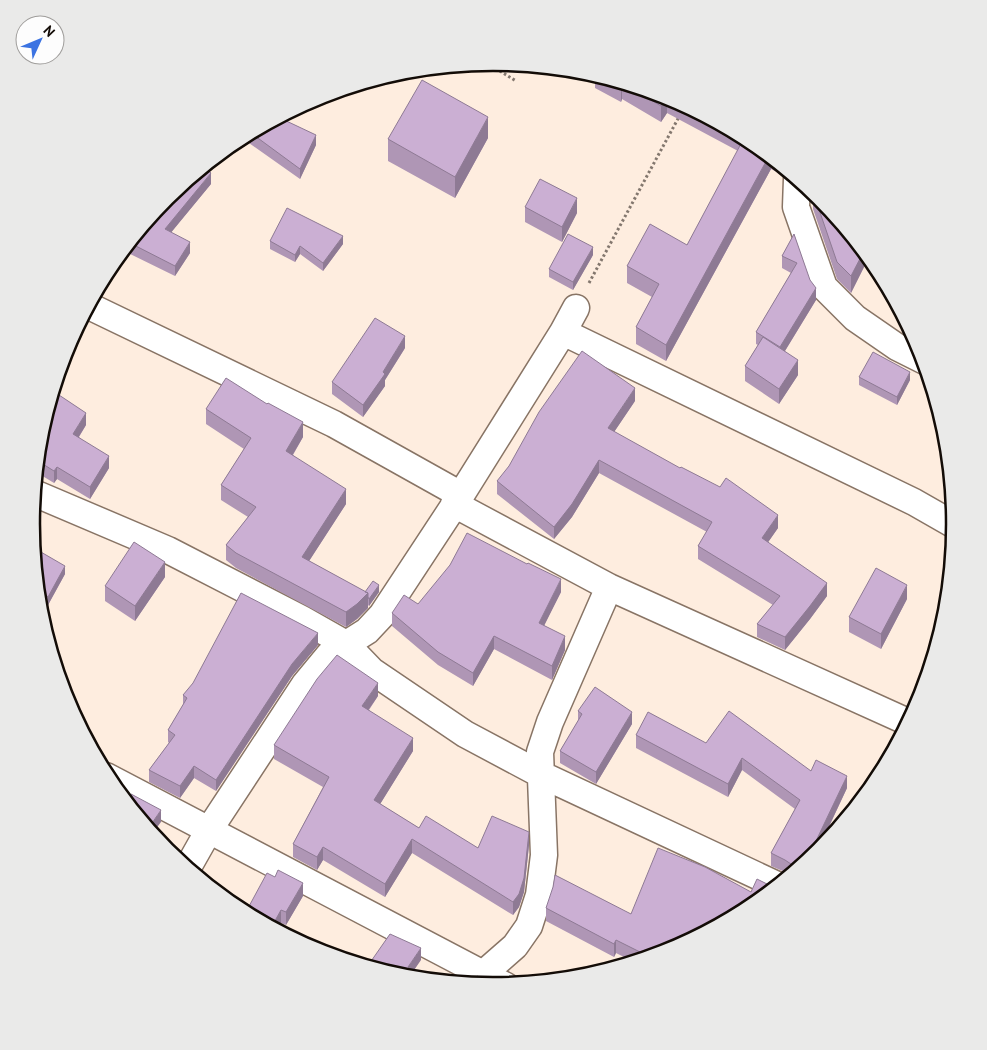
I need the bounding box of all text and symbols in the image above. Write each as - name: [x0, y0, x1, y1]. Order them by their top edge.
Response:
- north arrow: [15, 15, 65, 65]
- text: N: [40, 21, 59, 41]

